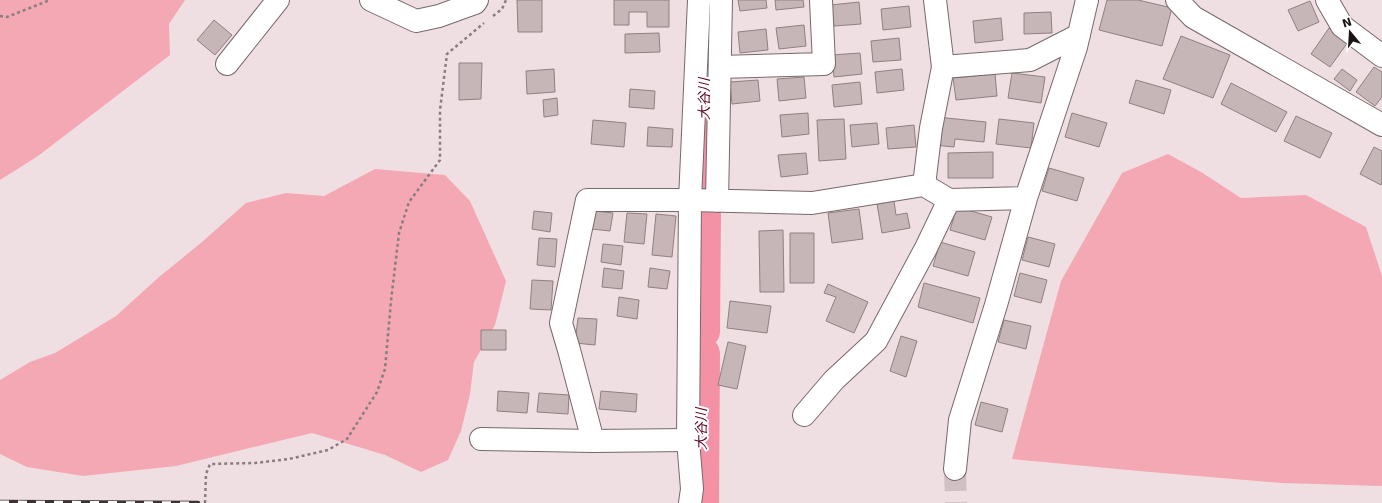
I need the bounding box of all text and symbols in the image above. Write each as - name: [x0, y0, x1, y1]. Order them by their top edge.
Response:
- north arrow: [1330, 12, 1370, 52]
- text: N: [1341, 15, 1353, 31]
- water label: 大谷川: [696, 76, 712, 120]
- water label: 大谷川: [693, 406, 709, 450]

